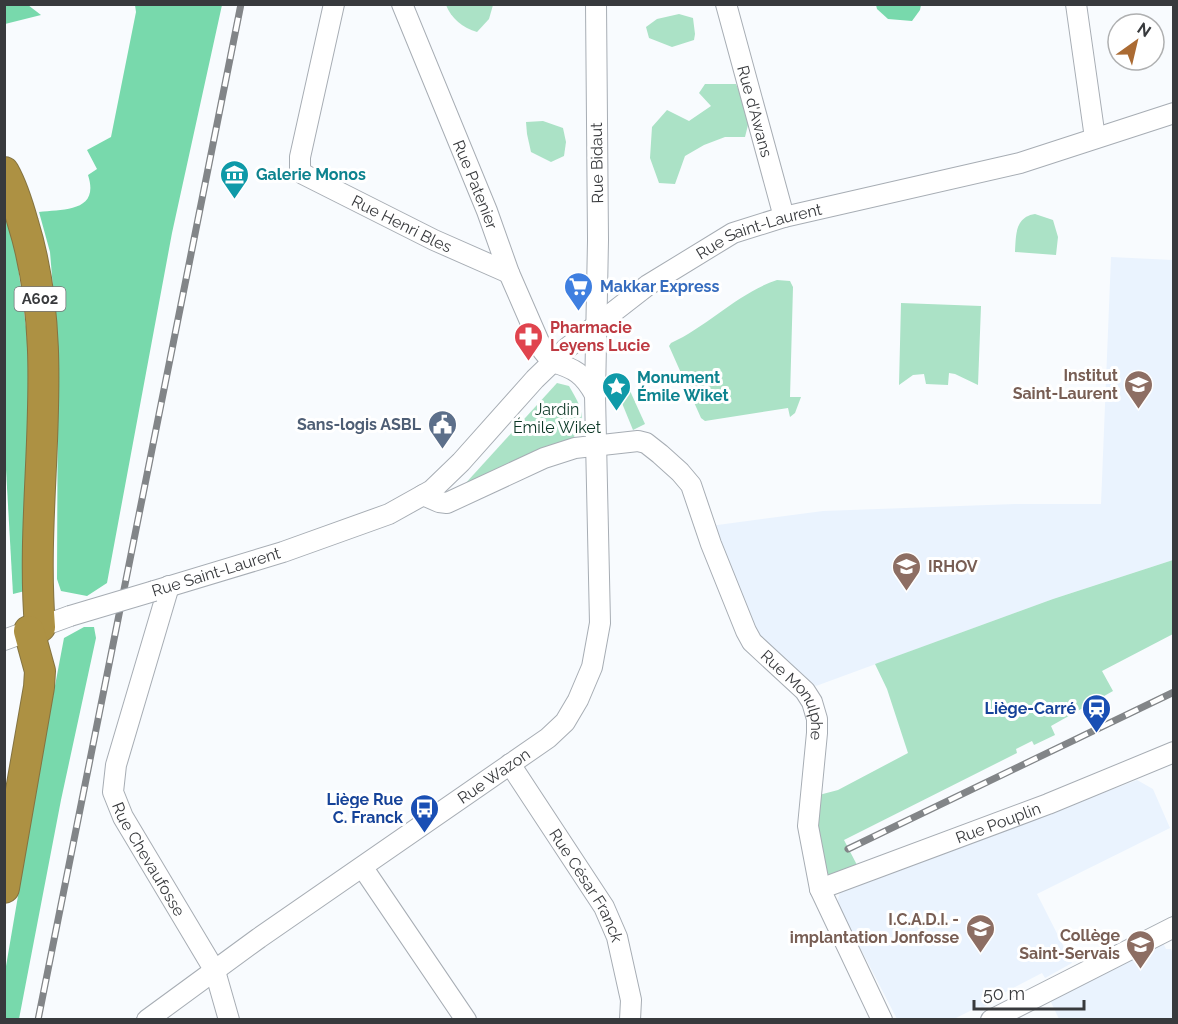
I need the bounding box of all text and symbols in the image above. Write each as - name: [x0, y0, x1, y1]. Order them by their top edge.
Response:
- north arrow: [1106, 12, 1166, 72]
- text: N: [1134, 19, 1154, 41]
- street label: Rue d'Awans: [734, 63, 777, 159]
- street label: Rue Bidaut: [587, 122, 607, 204]
- street label: Rue Patenier: [449, 137, 502, 232]
- museum icon: Galerie Monos: [219, 158, 251, 200]
- place label: Galerie Monos: [256, 165, 366, 184]
- street label: Rue Henri Bles: [349, 191, 455, 256]
- street label: Rue Saint-Laurent: [692, 199, 824, 263]
- supermarket icon: Makkar Express: [563, 270, 595, 312]
- place label: Makkar Express: [600, 277, 719, 296]
- road number: A602: [15, 287, 66, 311]
- place label: Pharmacie Leyens Lucie: [550, 318, 650, 355]
- pharmacy icon: Pharmacie Leyens Lucie: [513, 320, 545, 362]
- place label: Institut Saint-Laurent: [1013, 366, 1118, 403]
- place label: Monument Émile Wiket: [637, 368, 729, 405]
- school or university icon: Institut Saint-Laurent: [1123, 368, 1155, 410]
- place icon: Monument Émile Wiket: [600, 370, 632, 412]
- park label: Jardin Émile Wiket: [513, 400, 602, 437]
- public building icon: Sans-logis ASBL: [426, 408, 458, 450]
- place label: Sans-logis ASBL: [297, 415, 422, 434]
- street label: Rue Saint-Laurent: [149, 543, 283, 601]
- school or university icon: IRHOV: [891, 550, 923, 592]
- place label: IRHOV: [928, 557, 978, 576]
- street label: Rue Monulphe: [757, 646, 827, 741]
- station icon: Liège-Carré: [1081, 692, 1113, 734]
- place label: Liège-Carré: [985, 699, 1076, 718]
- street label: Rue Wazon: [454, 744, 533, 807]
- place label: Liège Rue C. Franck: [326, 790, 403, 827]
- bus stop icon: Liège Rue C. Franck: [408, 792, 440, 834]
- street label: Rue Pouplin: [953, 798, 1043, 847]
- street label: Rue Chevaufosse: [109, 799, 189, 919]
- street label: Rue César Franck: [546, 825, 627, 944]
- place label: I.C.A.D.I. - implantation Jonfosse: [790, 910, 959, 947]
- school or university icon: I.C.A.D.I. - implantation Jonfosse: [964, 912, 996, 954]
- place label: Collège Saint-Servais: [1019, 926, 1120, 963]
- school or university icon: Collège Saint-Servais: [1125, 928, 1157, 970]
- scale bar: [974, 973, 1084, 1011]
- text: 50 m: [983, 983, 1025, 1004]

